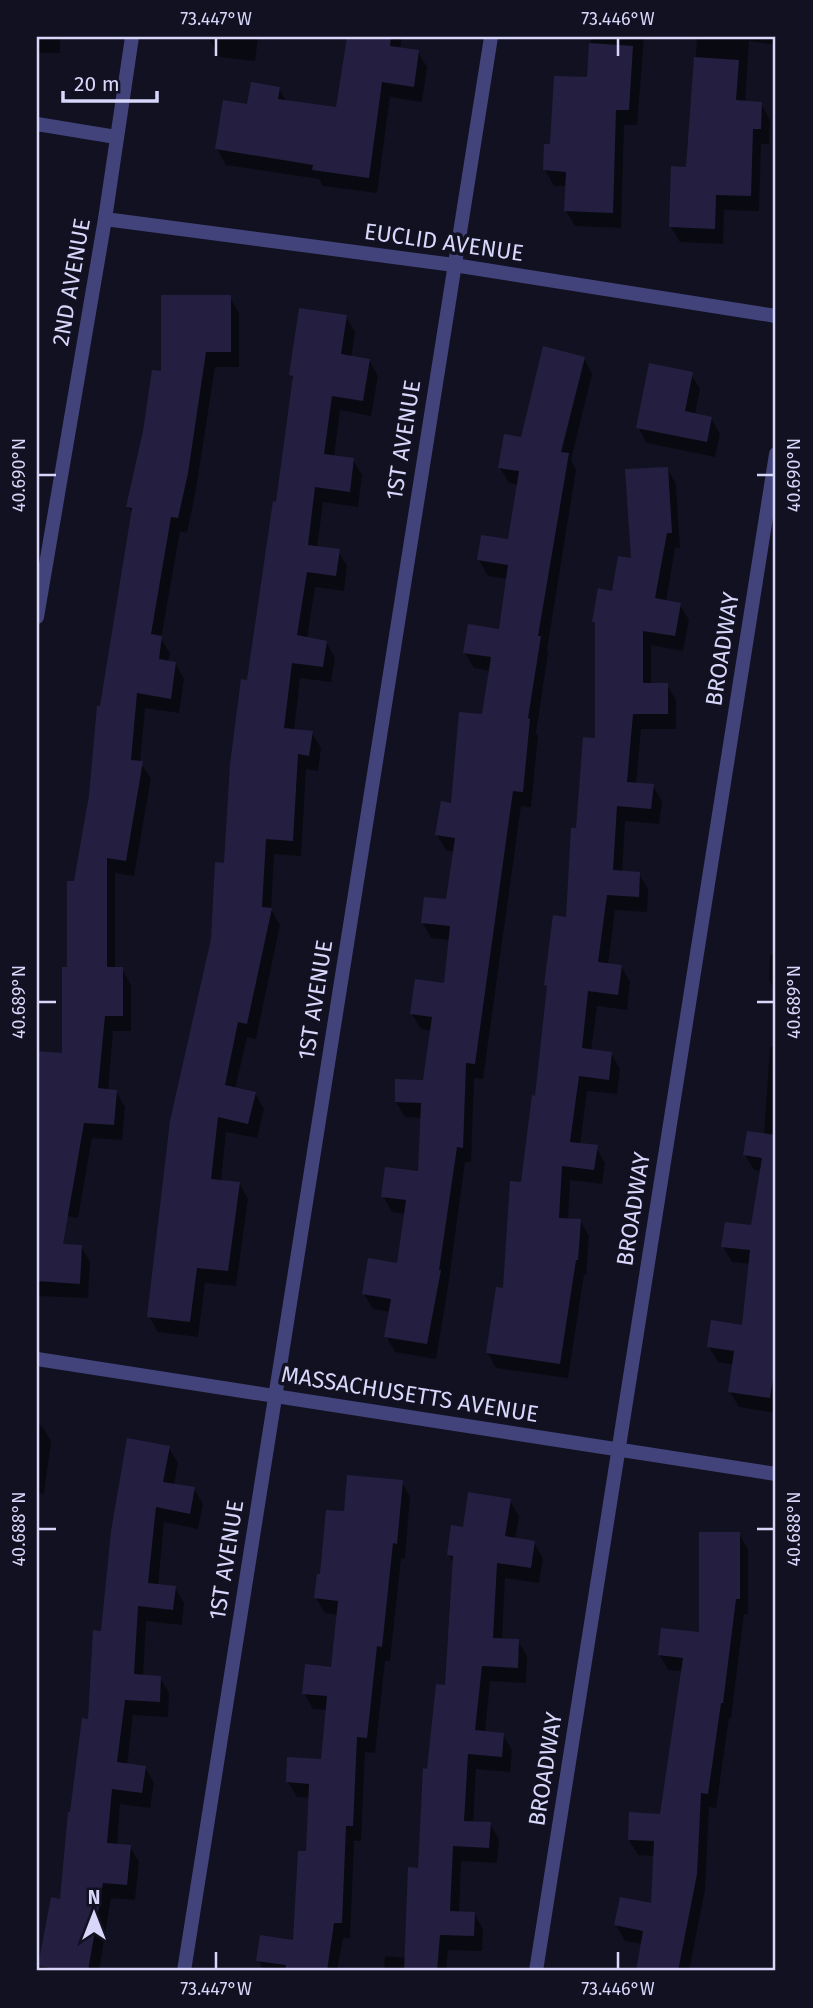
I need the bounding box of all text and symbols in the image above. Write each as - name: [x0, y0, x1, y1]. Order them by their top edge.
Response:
- text: 73.447°W: [180, 8, 252, 30]
- text: 73.446°W: [581, 8, 655, 30]
- scale bar: [63, 60, 158, 104]
- text: 20 m: [74, 71, 120, 97]
- street label: 2ND AVENUE: [46, 216, 96, 348]
- street label: EUCLID AVENUE: [362, 217, 526, 267]
- street label: 1ST AVENUE: [380, 378, 426, 502]
- text: 40.690°N: [8, 438, 30, 512]
- text: 40.690°N: [783, 438, 805, 512]
- street label: BROADWAY: [699, 590, 745, 708]
- street label: 1ST AVENUE: [292, 938, 338, 1062]
- text: 40.689°N: [8, 965, 30, 1039]
- text: 40.689°N: [783, 965, 805, 1039]
- street label: BROADWAY: [610, 1150, 656, 1268]
- street label: MASSACHUSETTS AVENUE: [279, 1360, 541, 1428]
- text: 40.688°N: [8, 1492, 30, 1566]
- text: 40.688°N: [783, 1492, 805, 1566]
- street label: 1ST AVENUE: [203, 1498, 249, 1622]
- street label: BROADWAY: [522, 1710, 568, 1828]
- north arrow: [60, 1878, 130, 1948]
- text: N: [88, 1886, 100, 1909]
- text: 73.447°W: [180, 1978, 252, 2000]
- text: 73.446°W: [581, 1978, 655, 2000]

